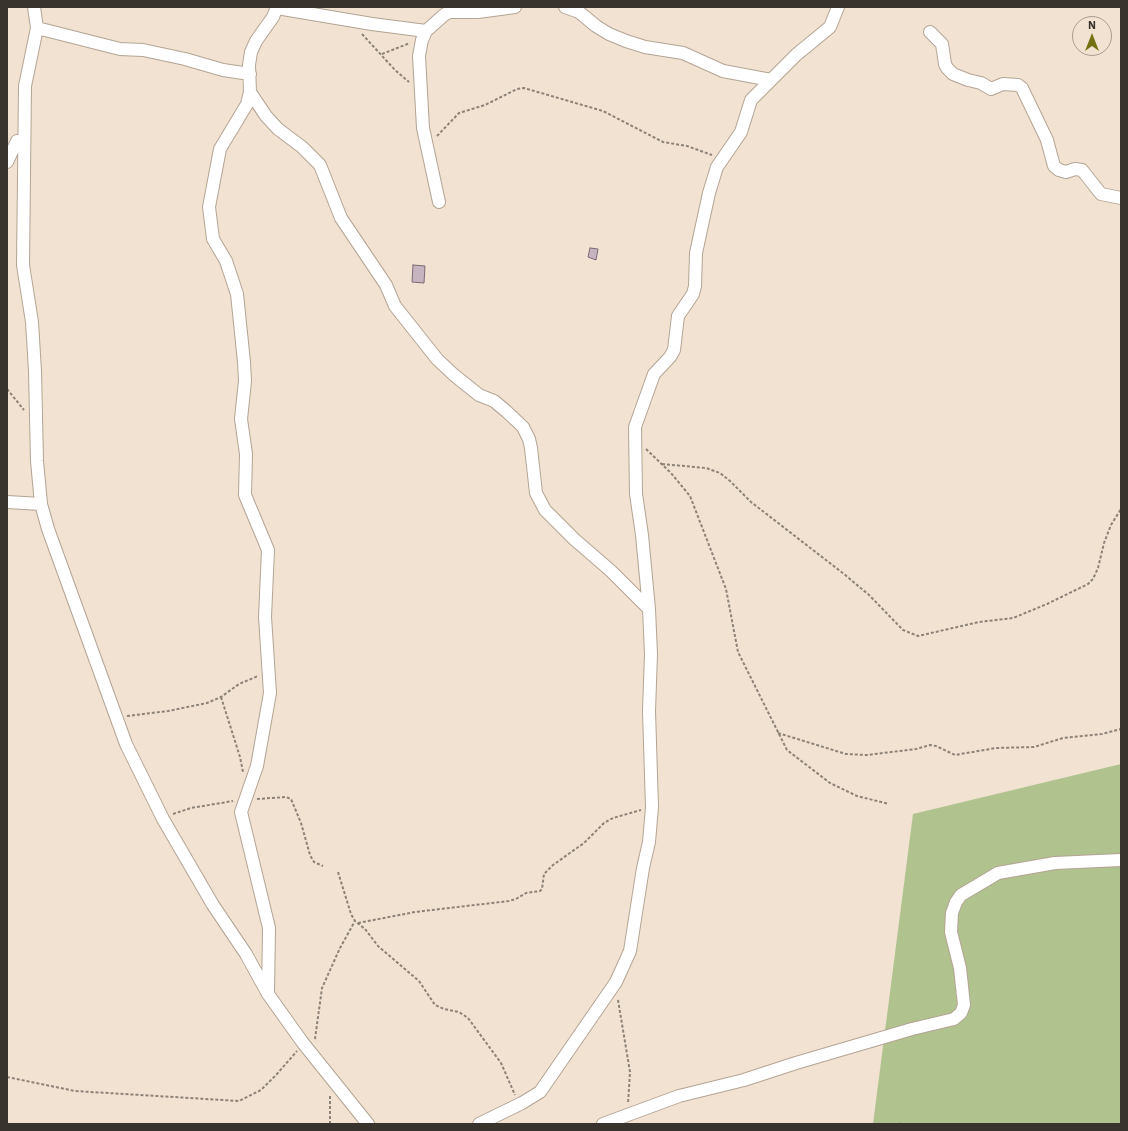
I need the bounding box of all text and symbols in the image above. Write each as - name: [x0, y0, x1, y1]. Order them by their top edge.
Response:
- north arrow: [1072, 16, 1112, 56]
- text: N: [1088, 18, 1096, 32]

